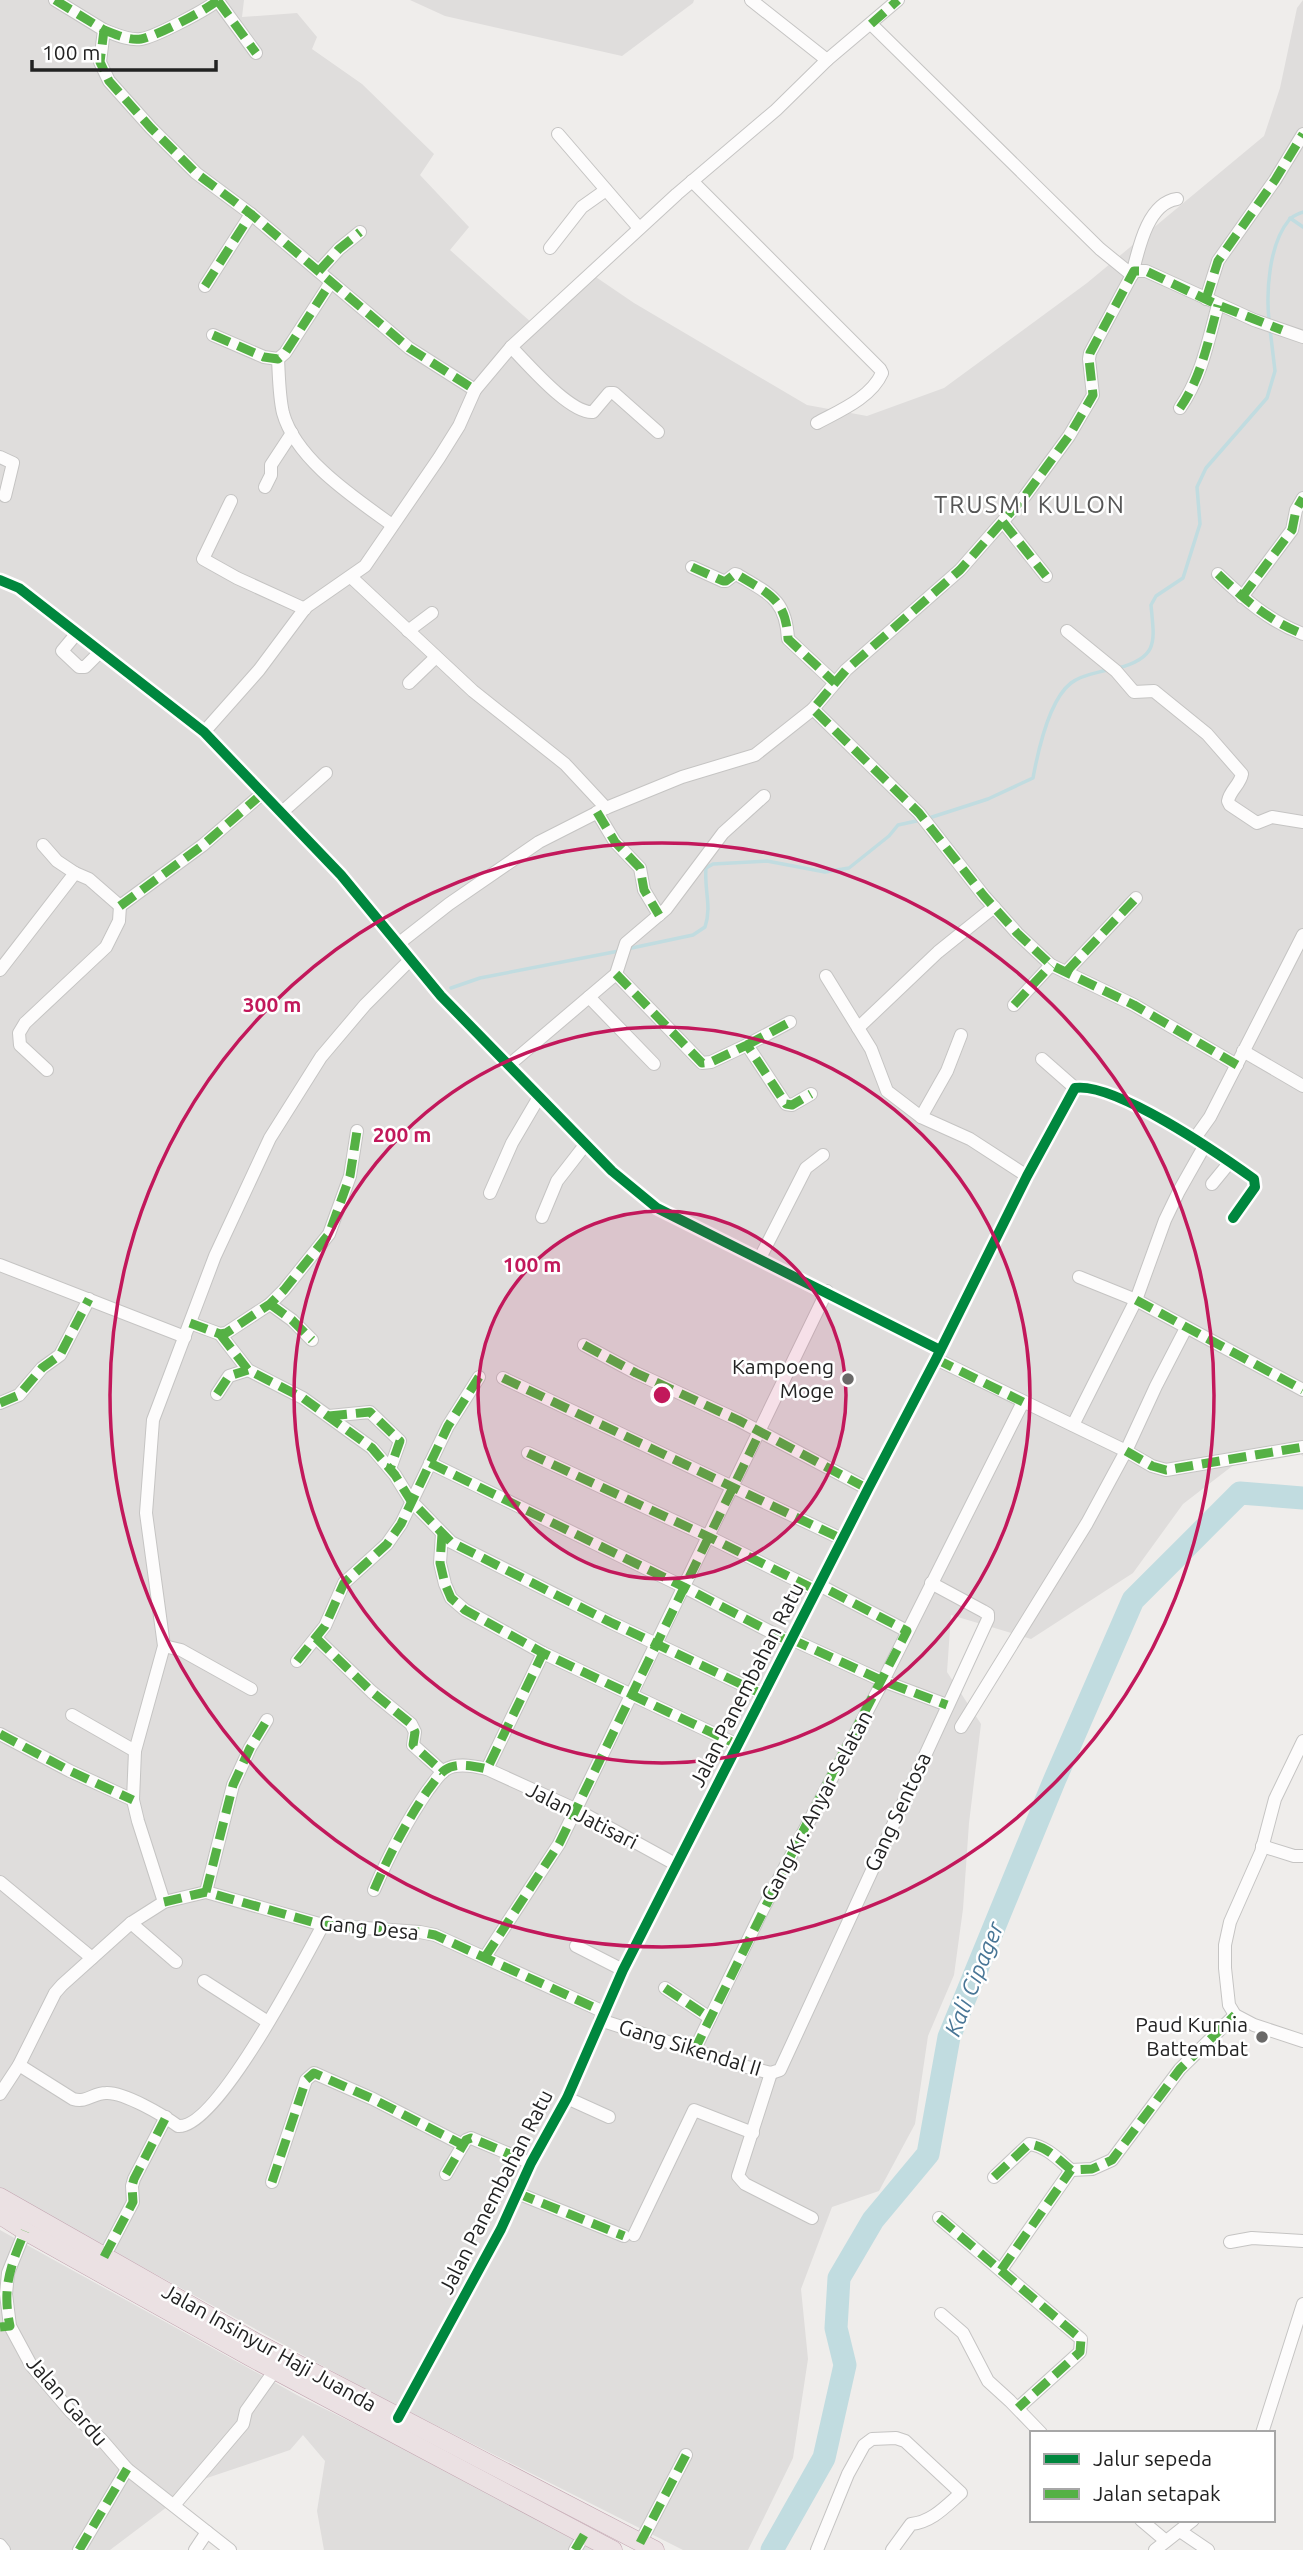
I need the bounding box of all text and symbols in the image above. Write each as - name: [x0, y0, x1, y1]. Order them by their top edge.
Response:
- scale bar: [32, 28, 215, 72]
- text: 100 m: [42, 40, 100, 64]
- district label: TRUSMI KULON: [934, 491, 1126, 518]
- text: 300 m: [243, 992, 301, 1016]
- text: 200 m: [373, 1122, 431, 1146]
- text: 100 m: [503, 1252, 561, 1276]
- place label: Kampoeng Moge: [732, 1354, 834, 1402]
- marker: Kampoeng Moge: [840, 1371, 856, 1387]
- centre of rings: [650, 1383, 674, 1407]
- street label: Jalan Panembahan Ratu: [684, 1578, 808, 1791]
- street label: Gang Kr. Anyar Selatan: [756, 1706, 877, 1905]
- street label: Gang Sentosa: [859, 1748, 935, 1875]
- street label: Jalan Jatisari: [523, 1777, 642, 1853]
- street label: Gang Desa: [318, 1910, 420, 1944]
- water label: Kali Cipager: [939, 1917, 1008, 2040]
- place label: Paud Kurnia Battembat: [1135, 2012, 1248, 2060]
- street label: Gang Sikendal II: [616, 2014, 764, 2080]
- marker: Paud Kurnia Battembat: [1254, 2029, 1270, 2045]
- street label: Jalan Panembahan Ratu: [433, 2085, 557, 2298]
- street label: Jalan Insinyur Haji Juanda: [158, 2278, 381, 2416]
- street label: Jalan Gardu: [22, 2351, 113, 2450]
- legend: [1030, 2431, 1275, 2522]
- text: Jalur sepeda: [1093, 2446, 1212, 2470]
- text: Jalan setapak: [1093, 2481, 1221, 2505]

